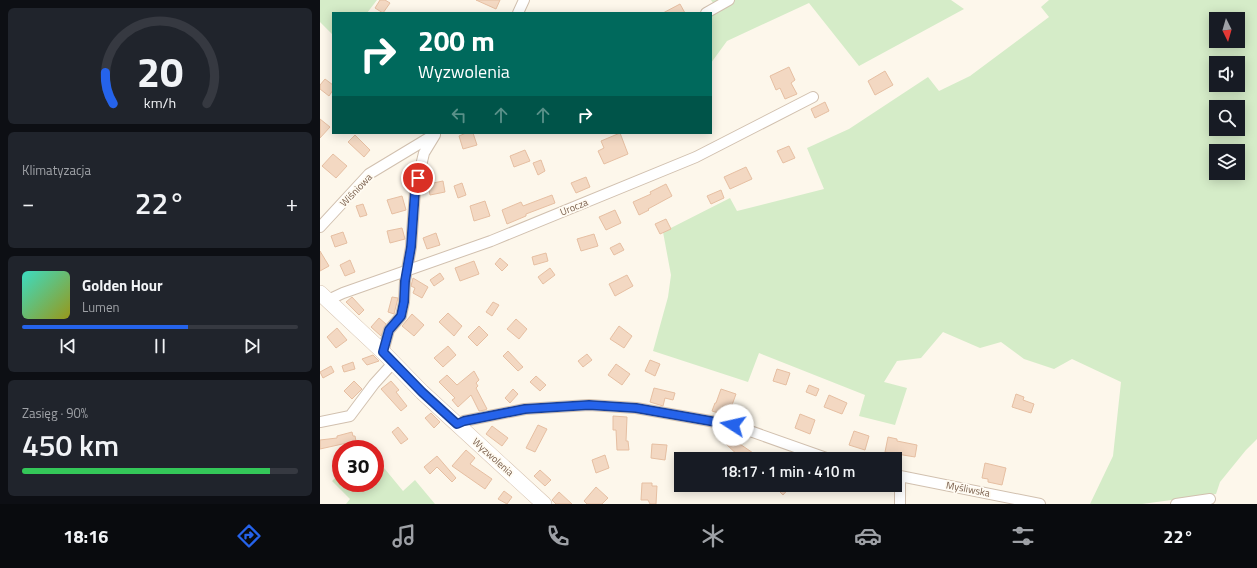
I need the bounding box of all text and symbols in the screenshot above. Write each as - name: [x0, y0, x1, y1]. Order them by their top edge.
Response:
- north arrow: [1209, 12, 1245, 48]
- map controls: [1209, 12, 1245, 180]
- text: 200 m: [418, 19, 495, 62]
- icon: right: [352, 28, 404, 80]
- text: 20: [137, 40, 183, 103]
- button: sound: [1209, 56, 1245, 92]
- text: Wyzwolenia: [418, 58, 510, 85]
- text: km/h: [144, 92, 176, 114]
- button: search: [1209, 100, 1245, 136]
- icon: left: [448, 104, 470, 126]
- icon: ahead: [490, 104, 512, 126]
- icon: ahead: [532, 104, 554, 126]
- icon: right: [574, 104, 596, 126]
- button: layers: [1209, 144, 1245, 180]
- text: Klimatyzacja: [22, 160, 91, 180]
- pin: [401, 161, 435, 195]
- icon: arrive: [407, 167, 429, 189]
- street label: Wiśniowa: [336, 170, 376, 210]
- text: 22°: [135, 180, 185, 226]
- text: −: [22, 186, 34, 220]
- text: +: [286, 186, 298, 220]
- street label: Urocza: [558, 195, 590, 219]
- text: Golden Hour: [82, 274, 163, 297]
- text: Lumen: [82, 297, 119, 317]
- icon: previous: [57, 335, 79, 357]
- icon: pause: [149, 335, 171, 357]
- icon: next: [241, 335, 263, 357]
- text: Zasięg · 90%: [22, 403, 88, 423]
- position arrow: [712, 404, 754, 446]
- text: 450 km: [22, 422, 119, 468]
- street label: Wyzwolenia: [469, 434, 517, 480]
- speed limit sign: 30: [332, 440, 384, 492]
- text: 18:17 · 1 min · 410 m: [721, 460, 855, 483]
- street label: Myśliwska: [945, 477, 991, 501]
- icon: directions: [235, 522, 263, 550]
- icon: music: [390, 522, 418, 550]
- icon: phone: [544, 522, 572, 550]
- icon: climate: [699, 522, 727, 550]
- icon: car: [854, 522, 882, 550]
- icon: filters: [1009, 522, 1037, 550]
- text: 18:16: [63, 523, 108, 550]
- text: 22°: [1163, 523, 1194, 550]

